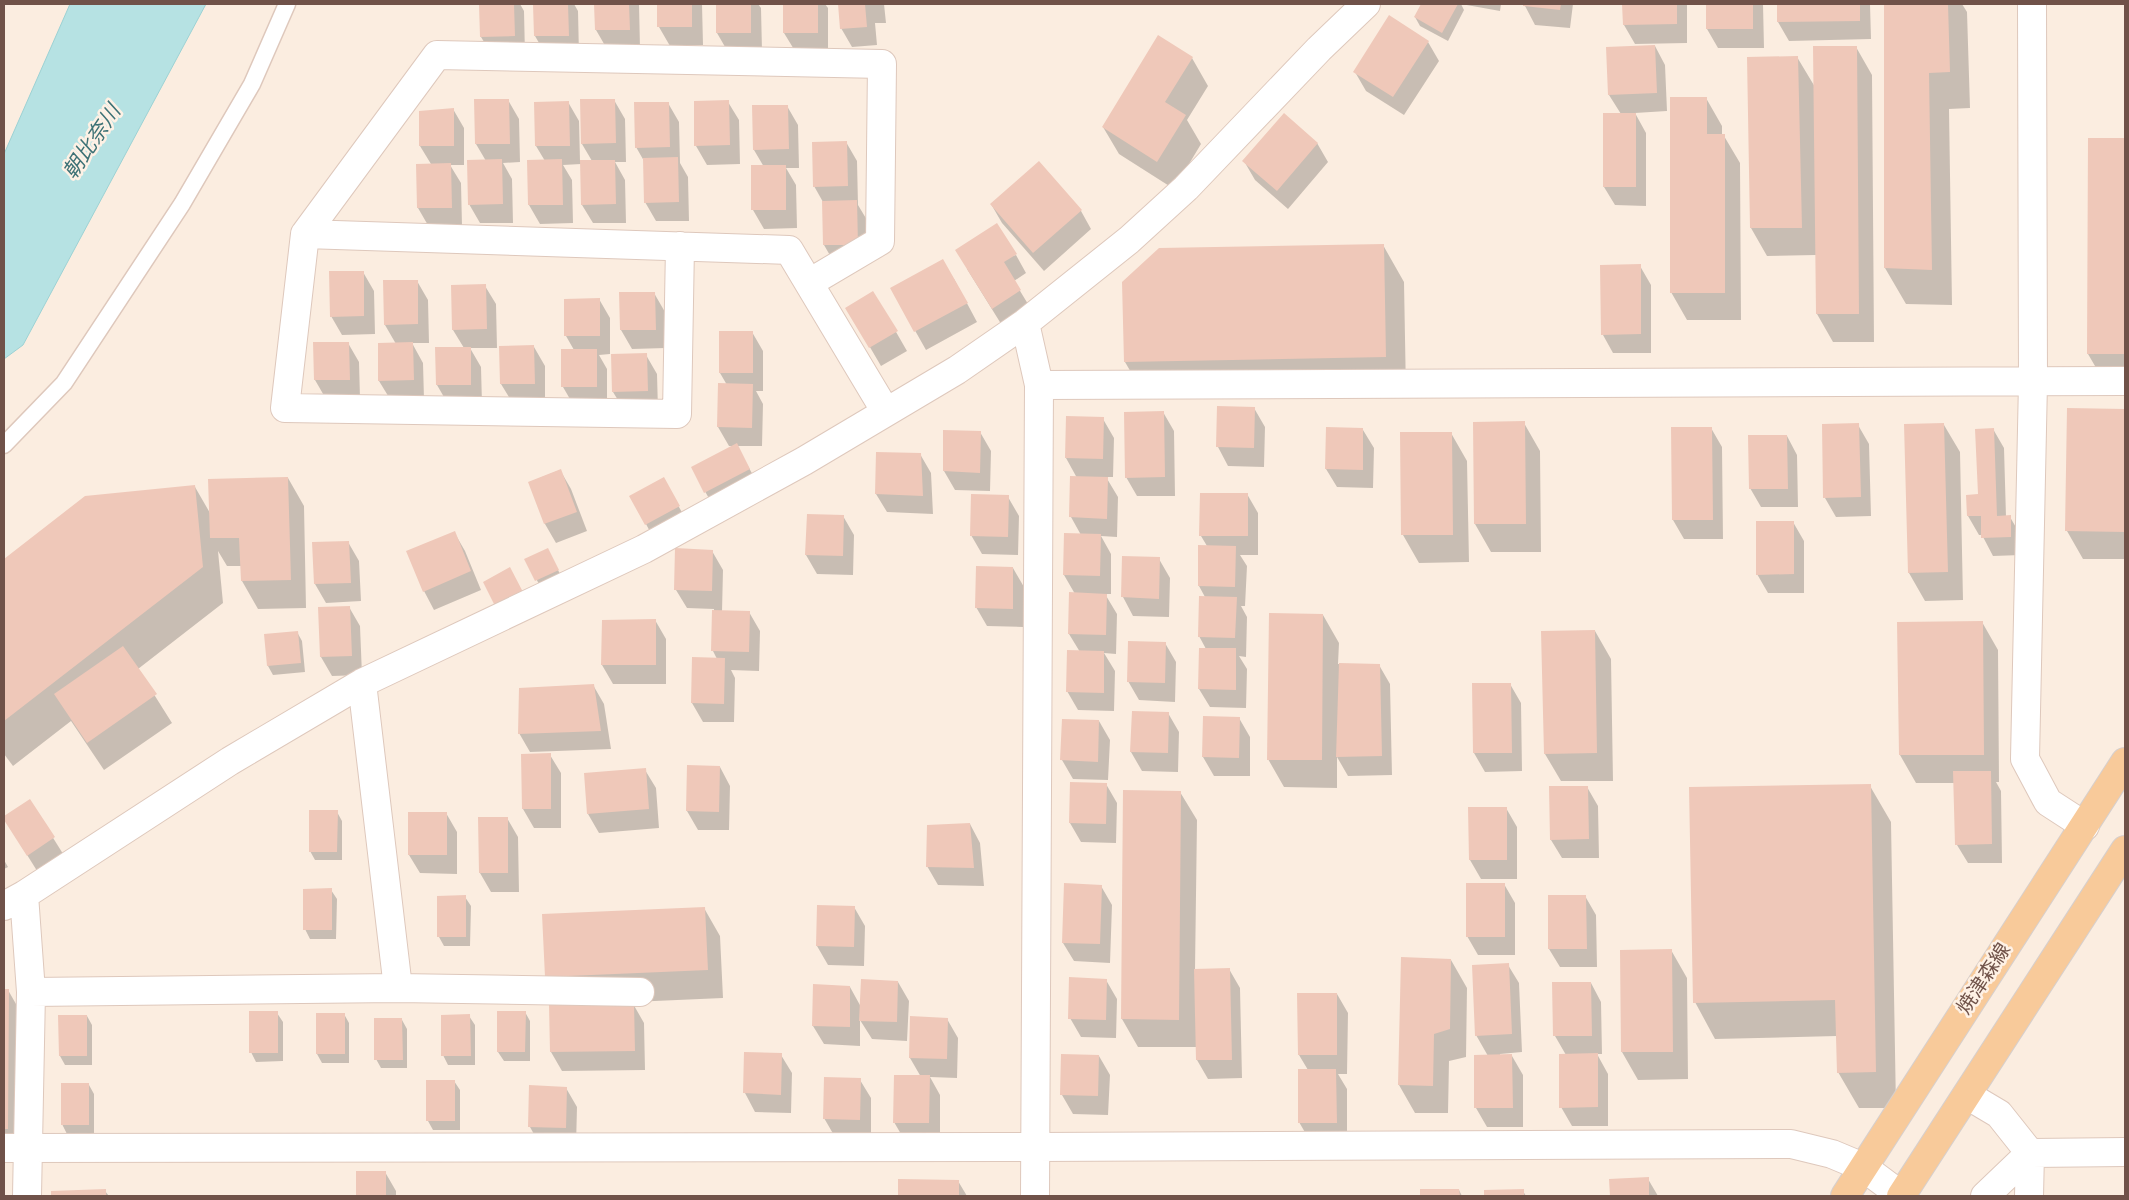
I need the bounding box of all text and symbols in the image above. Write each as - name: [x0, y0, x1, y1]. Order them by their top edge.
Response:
- water label: 朝比奈川: [59, 99, 125, 183]
- street label: 焼津森線: [1952, 939, 2014, 1018]

